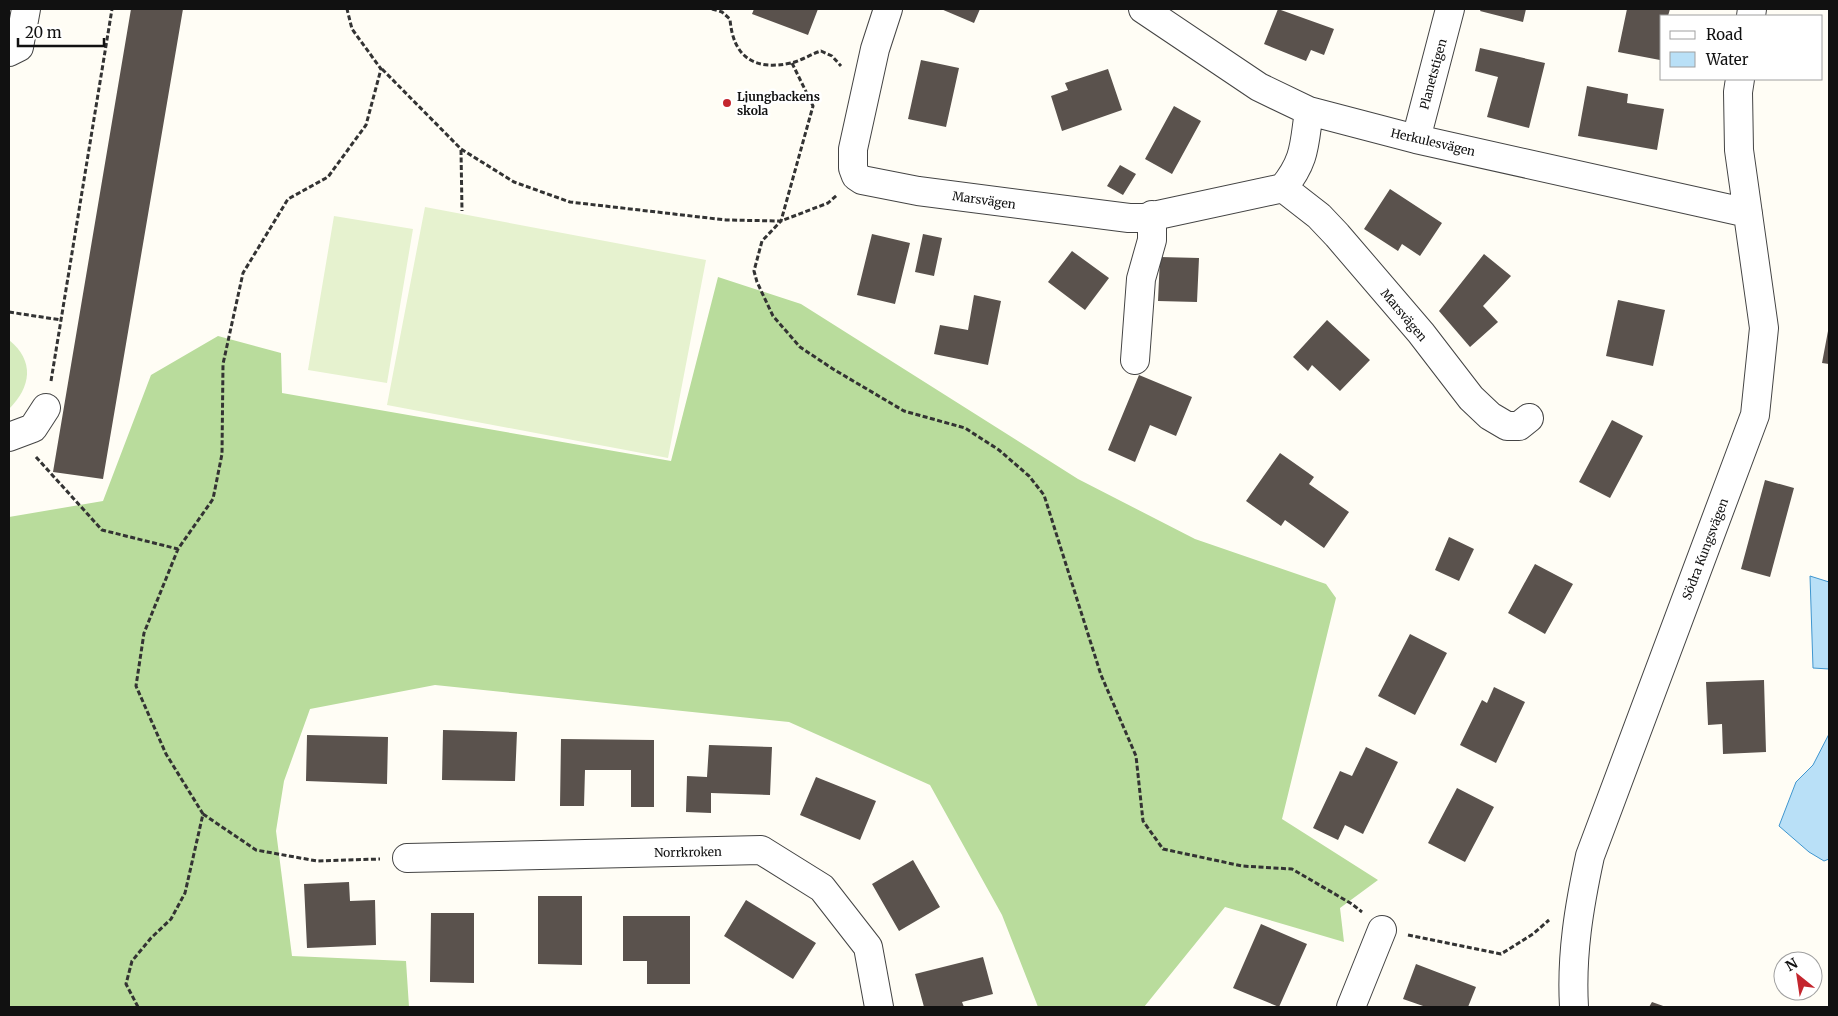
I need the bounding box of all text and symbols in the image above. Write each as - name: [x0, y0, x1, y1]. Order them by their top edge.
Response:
- scale bar: [18, 15, 104, 47]
- legend: [1660, 15, 1823, 80]
- text: 20 m: [25, 23, 62, 42]
- text: Road: [1706, 25, 1742, 44]
- street label: Planetstigen: [1416, 37, 1450, 111]
- text: Water: [1705, 50, 1749, 69]
- place label: Ljungbackens skola: [737, 89, 820, 118]
- marker: Ljungbackens skola: [721, 97, 733, 109]
- street label: Herkulesvägen: [1389, 125, 1477, 159]
- street label: Marsvägen: [951, 188, 1017, 212]
- street label: Marsvägen: [1378, 286, 1430, 344]
- street label: Södra Kungsvägen: [1679, 496, 1731, 602]
- street label: Norrkroken: [654, 844, 722, 860]
- north arrow: [1773, 951, 1823, 1001]
- text: N: [1782, 954, 1801, 975]

